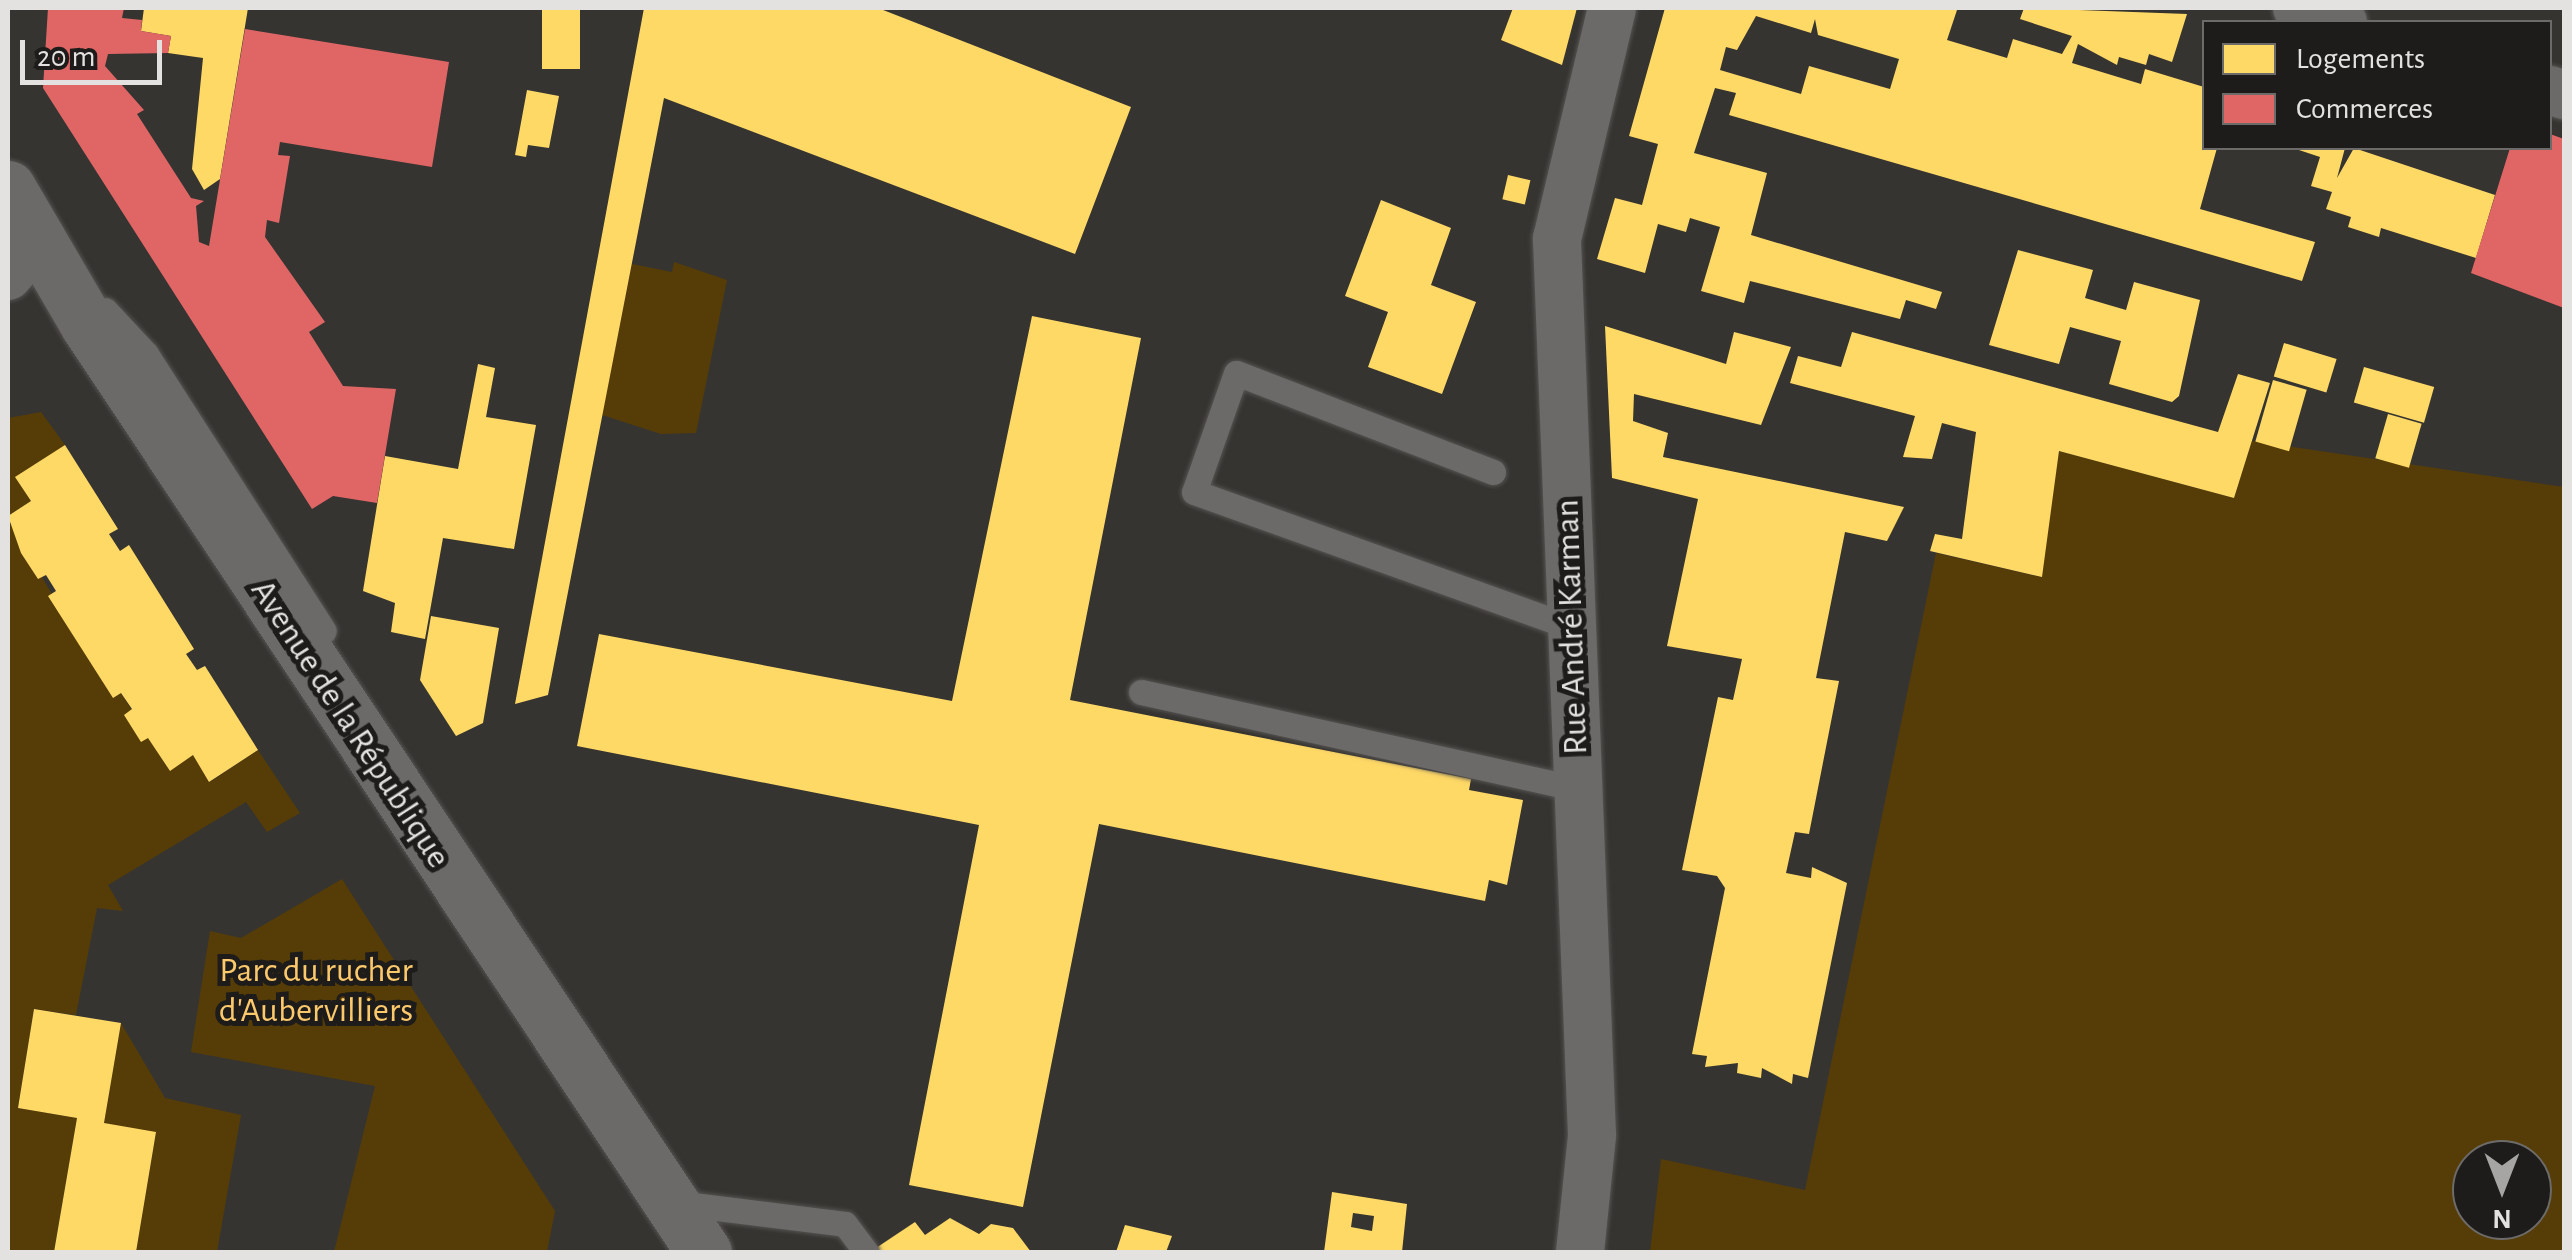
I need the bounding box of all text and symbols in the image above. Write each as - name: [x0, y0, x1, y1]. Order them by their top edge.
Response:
- scale bar: [25, 20, 168, 82]
- legend: [2202, 20, 2552, 150]
- text: 20 m: [37, 42, 95, 72]
- text: Logements: [2296, 44, 2425, 74]
- text: Commerces: [2296, 94, 2433, 124]
- street label: Rue André Karman: [1547, 499, 1597, 755]
- street label: Avenue de la République: [241, 572, 459, 876]
- park label: Parc du rucher d'Aubervilliers: [219, 950, 413, 1032]
- north arrow: [2452, 1140, 2552, 1240]
- text: N: [2492, 1204, 2512, 1232]

